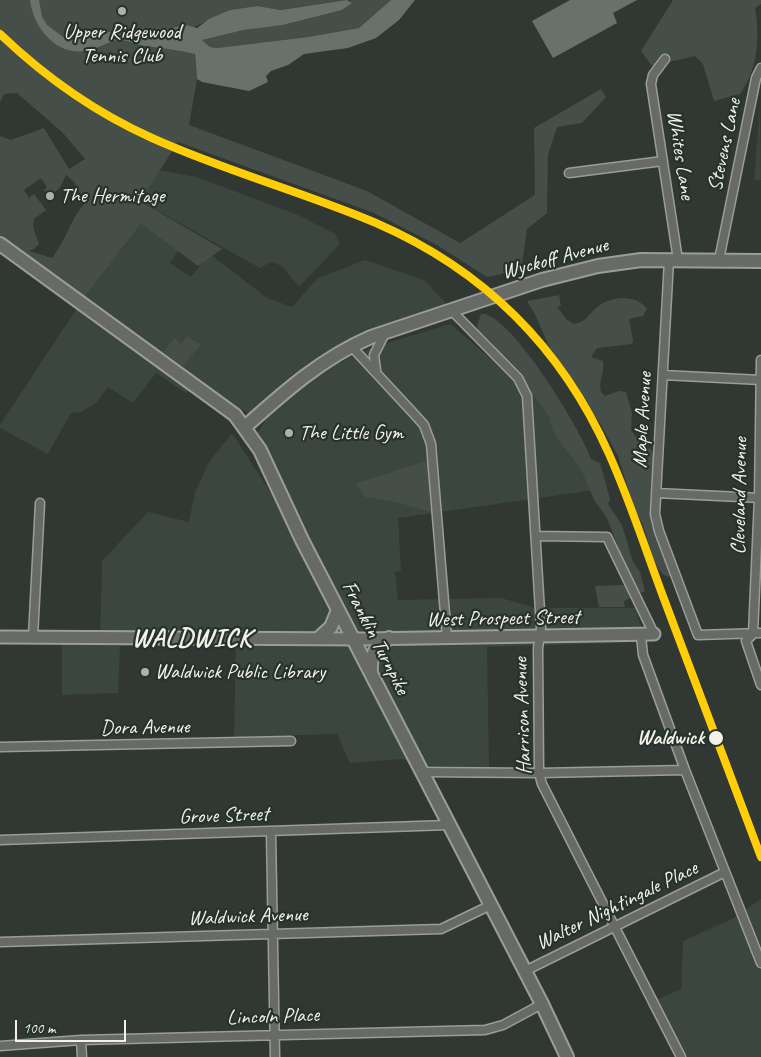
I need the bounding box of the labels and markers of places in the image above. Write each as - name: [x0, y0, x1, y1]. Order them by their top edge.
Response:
- marker: Upper Ridgewood Tennis Club: [116, 5, 128, 17]
- place label: Upper Ridgewood Tennis Club: [63, 19, 181, 69]
- place label: The Hermitage: [60, 183, 165, 209]
- marker: The Hermitage: [44, 190, 56, 202]
- place label: The Little Gym: [299, 420, 403, 446]
- marker: The Little Gym: [283, 427, 295, 439]
- place label: Waldwick Public Library: [155, 659, 325, 685]
- marker: Waldwick Public Library: [139, 666, 151, 678]
- place label: Waldwick: [637, 725, 704, 751]
- marker: Waldwick: [707, 729, 725, 747]

